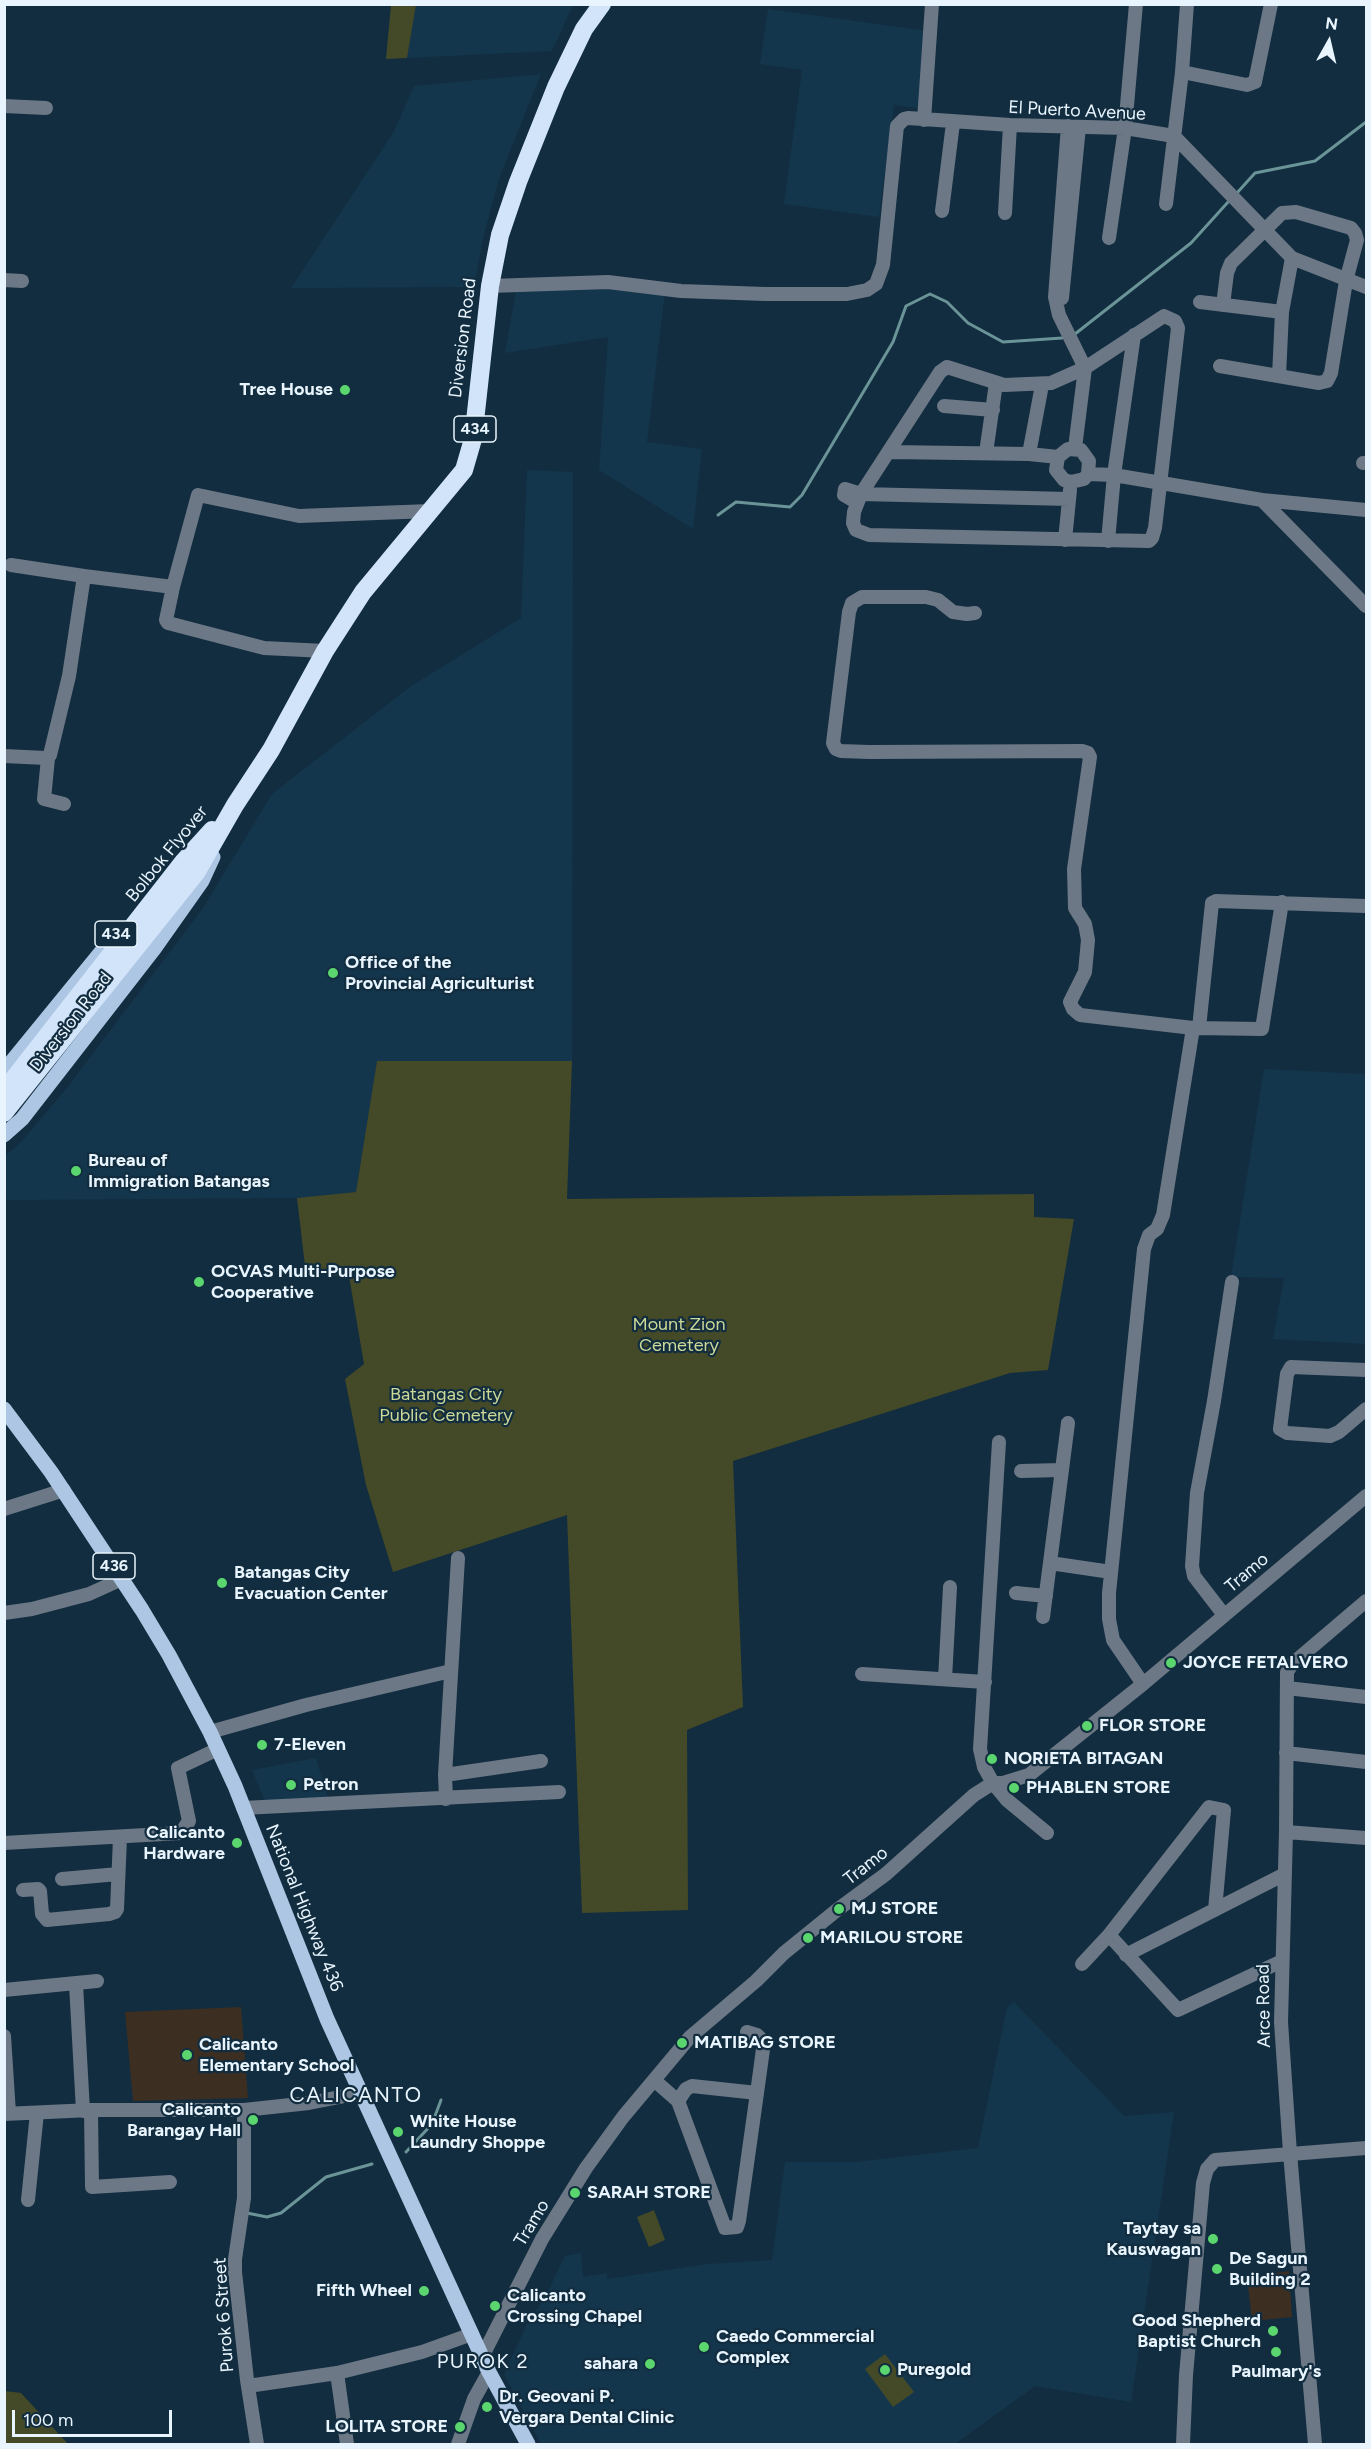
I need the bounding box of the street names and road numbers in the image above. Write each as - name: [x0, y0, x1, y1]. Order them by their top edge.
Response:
- street label: El Puerto Avenue: [1008, 97, 1146, 125]
- street label: Diversion Road: [445, 277, 481, 399]
- road number: 434: [454, 416, 496, 442]
- street label: Bolbok Flyover: [122, 801, 212, 907]
- road number: 434: [95, 921, 137, 947]
- street label: Diversion Road: [25, 968, 117, 1076]
- street label: Tramo: [1221, 1549, 1273, 1597]
- road number: 436: [93, 1553, 135, 1579]
- street label: National Highway 436: [261, 1821, 347, 1995]
- street label: Tramo: [840, 1842, 892, 1890]
- street label: Arce Road: [1252, 1964, 1276, 2048]
- street label: Tramo: [510, 2196, 554, 2250]
- street label: Purok 6 Street: [209, 2257, 239, 2373]

